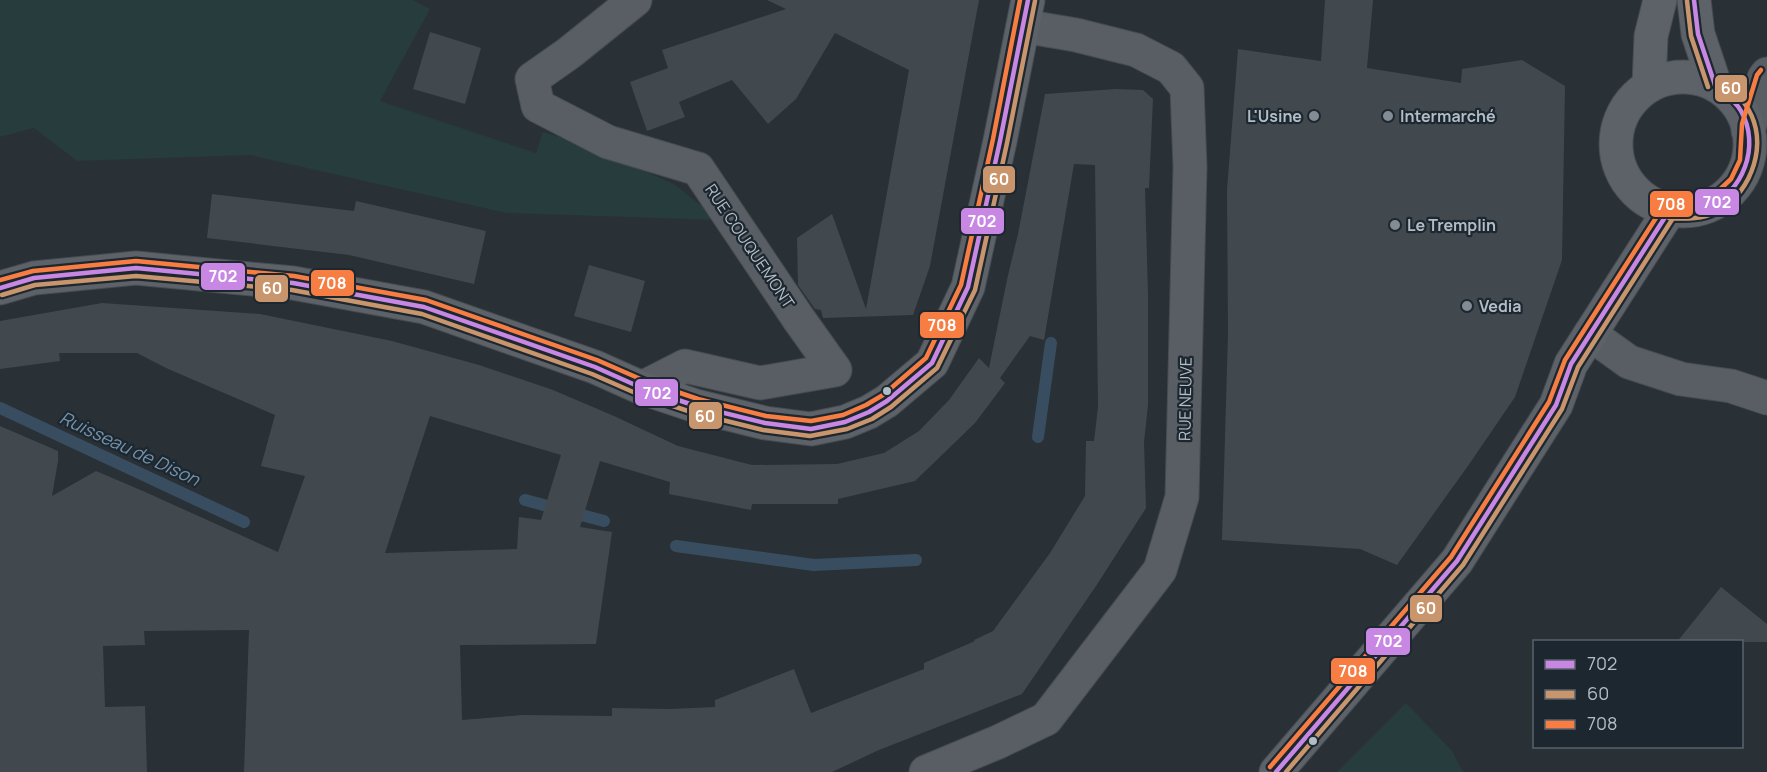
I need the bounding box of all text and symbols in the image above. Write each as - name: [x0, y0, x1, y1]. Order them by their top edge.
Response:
- line badge: 60: [1714, 74, 1748, 103]
- text: 60: [1721, 77, 1741, 99]
- place label: L'Usine: [1247, 105, 1302, 127]
- place label: Intermarché: [1400, 105, 1496, 127]
- marker: L'Usine: [1307, 109, 1321, 123]
- marker: Intermarché: [1381, 109, 1395, 123]
- line badge: 60: [982, 165, 1016, 194]
- text: 60: [989, 168, 1009, 190]
- street label: RUE COUQUEMONT: [700, 180, 800, 313]
- line badge: 702: [1694, 188, 1740, 216]
- line badge: 708: [1649, 190, 1694, 218]
- text: 702: [1703, 191, 1731, 213]
- text: 708: [1657, 193, 1685, 215]
- line badge: 702: [960, 207, 1005, 235]
- text: 702: [968, 210, 996, 232]
- place label: Le Tremplin: [1407, 214, 1496, 236]
- marker: Le Tremplin: [1388, 218, 1402, 232]
- line badge: 702: [200, 262, 246, 291]
- text: 702: [209, 265, 237, 287]
- line badge: 708: [310, 269, 355, 297]
- text: 708: [318, 272, 346, 294]
- line badge: 60: [254, 274, 289, 303]
- text: 60: [262, 277, 282, 299]
- place label: Vedia: [1479, 295, 1522, 317]
- marker: Vedia: [1460, 299, 1474, 313]
- line badge: 708: [919, 311, 965, 339]
- text: 708: [928, 314, 956, 336]
- street label: RUE NEUVE: [1173, 357, 1197, 441]
- line badge: 702: [634, 378, 679, 407]
- text: 702: [643, 382, 671, 404]
- unlabelled marker: [881, 385, 893, 397]
- line badge: 60: [688, 401, 723, 430]
- water label: Ruisseau de Dison: [56, 405, 205, 491]
- text: 60: [695, 405, 715, 427]
- line badge: 60: [1409, 594, 1443, 623]
- text: 60: [1416, 597, 1436, 619]
- line badge: 702: [1365, 627, 1411, 656]
- text: 702: [1374, 630, 1402, 652]
- legend: [1533, 640, 1743, 748]
- text: 702: [1587, 651, 1617, 675]
- line badge: 708: [1330, 657, 1376, 685]
- text: 708: [1339, 660, 1367, 682]
- text: 60: [1587, 681, 1609, 705]
- text: 708: [1587, 711, 1617, 735]
- unlabelled marker: [1307, 735, 1319, 747]

